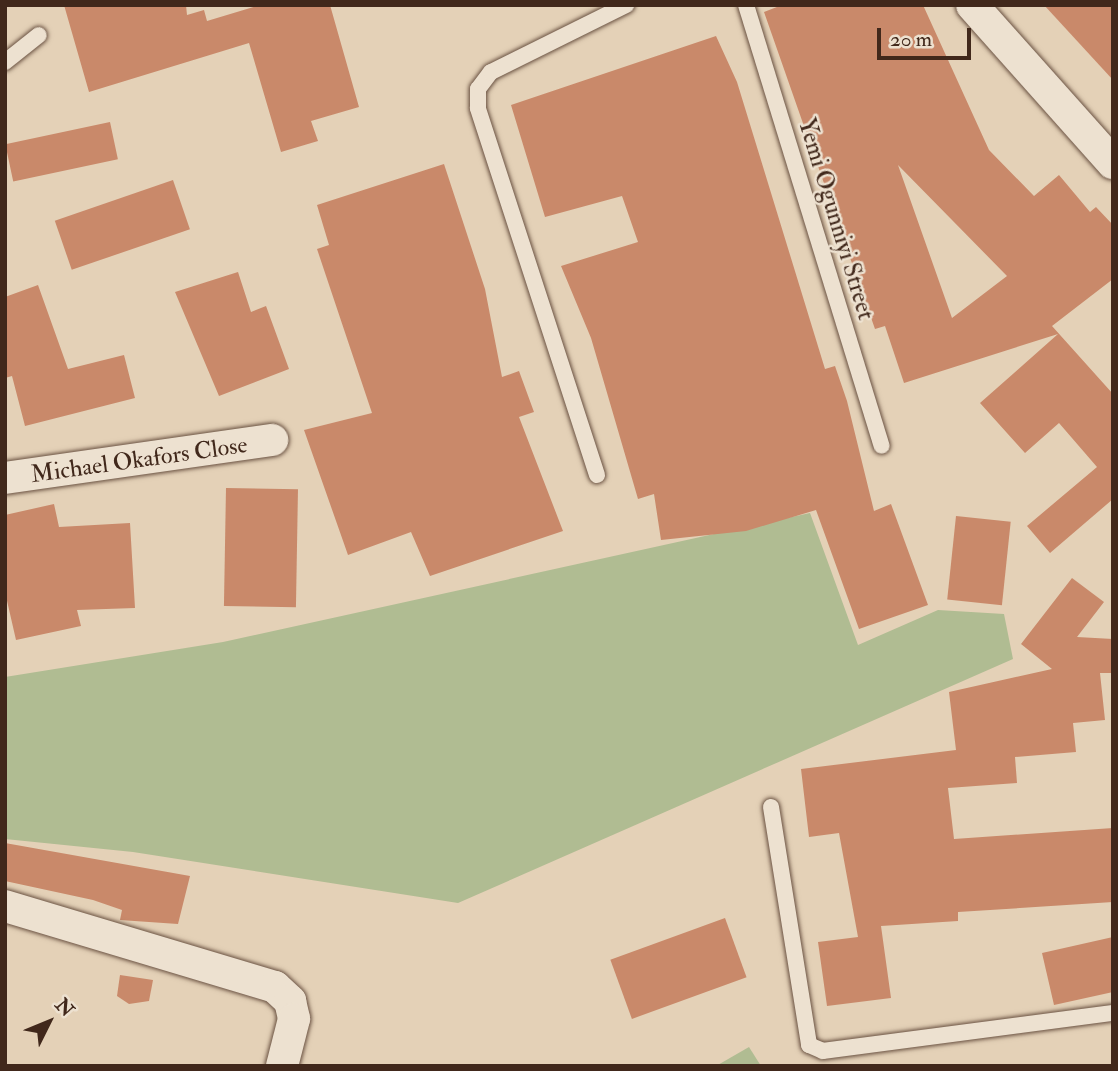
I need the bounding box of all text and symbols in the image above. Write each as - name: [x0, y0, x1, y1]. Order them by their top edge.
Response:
- scale bar: [880, 14, 974, 58]
- text: 20 m: [890, 26, 932, 53]
- street label: Yemi Ogunniyi Street: [792, 115, 880, 323]
- street label: Michael Okafors Close: [29, 431, 249, 489]
- north arrow: [14, 987, 84, 1057]
- text: N: [50, 993, 79, 1022]

